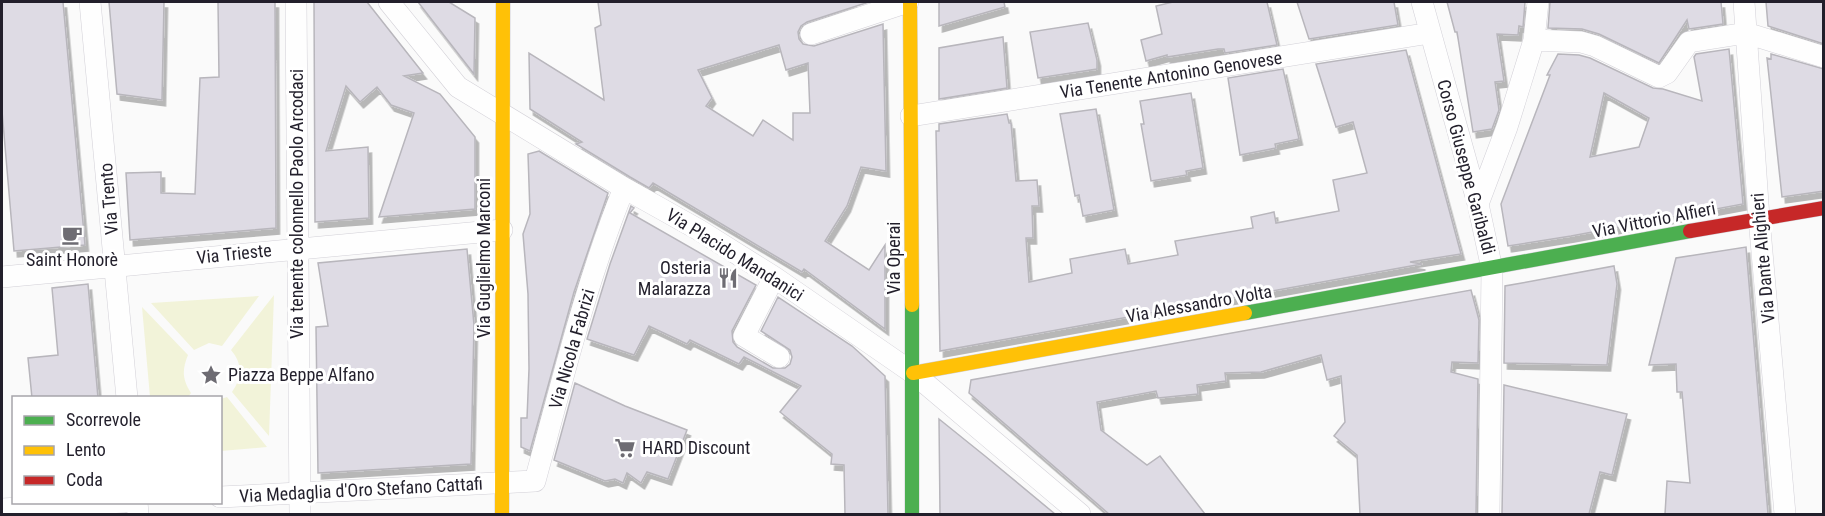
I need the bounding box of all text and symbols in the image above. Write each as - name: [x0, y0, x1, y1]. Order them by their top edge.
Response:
- street label: Via Tenente Antonino Genovese: [1058, 47, 1284, 102]
- street label: Via tenente colonnello Paolo Arcodaci: [286, 69, 307, 339]
- street label: Corso Giuseppe Garibaldi: [1433, 77, 1500, 257]
- street label: Via Trento: [95, 162, 122, 236]
- street label: Via Guglielmo Marconi: [473, 178, 494, 338]
- street label: Via Dante Alighieri: [1746, 192, 1779, 324]
- street label: Via Vittorio Alfieri: [1591, 197, 1717, 242]
- street label: Via Placido Mandanici: [663, 204, 808, 305]
- street label: Via Operai: [883, 222, 904, 295]
- cafe icon: Saint Honorè: [60, 223, 84, 247]
- street label: Via Trieste: [195, 239, 273, 268]
- place label: Saint Honorè: [26, 249, 118, 270]
- place label: Osteria Malarazza: [638, 257, 711, 299]
- restaurant icon: Osteria Malarazza: [716, 266, 740, 290]
- street label: Via Alessandro Volta: [1124, 280, 1274, 327]
- street label: Via Nicola Fabrizi: [544, 286, 599, 411]
- place icon: Piazza Beppe Alfano: [199, 363, 223, 387]
- place label: Piazza Beppe Alfano: [228, 364, 374, 385]
- legend: [12, 396, 222, 504]
- text: Scorrevole: [66, 409, 141, 430]
- supermarket icon: HARD Discount: [613, 436, 637, 460]
- place label: HARD Discount: [642, 437, 750, 458]
- text: Lento: [66, 439, 106, 460]
- text: Coda: [66, 469, 103, 490]
- street label: Via Medaglia d'Oro Stefano Cattafi: [239, 473, 483, 506]

